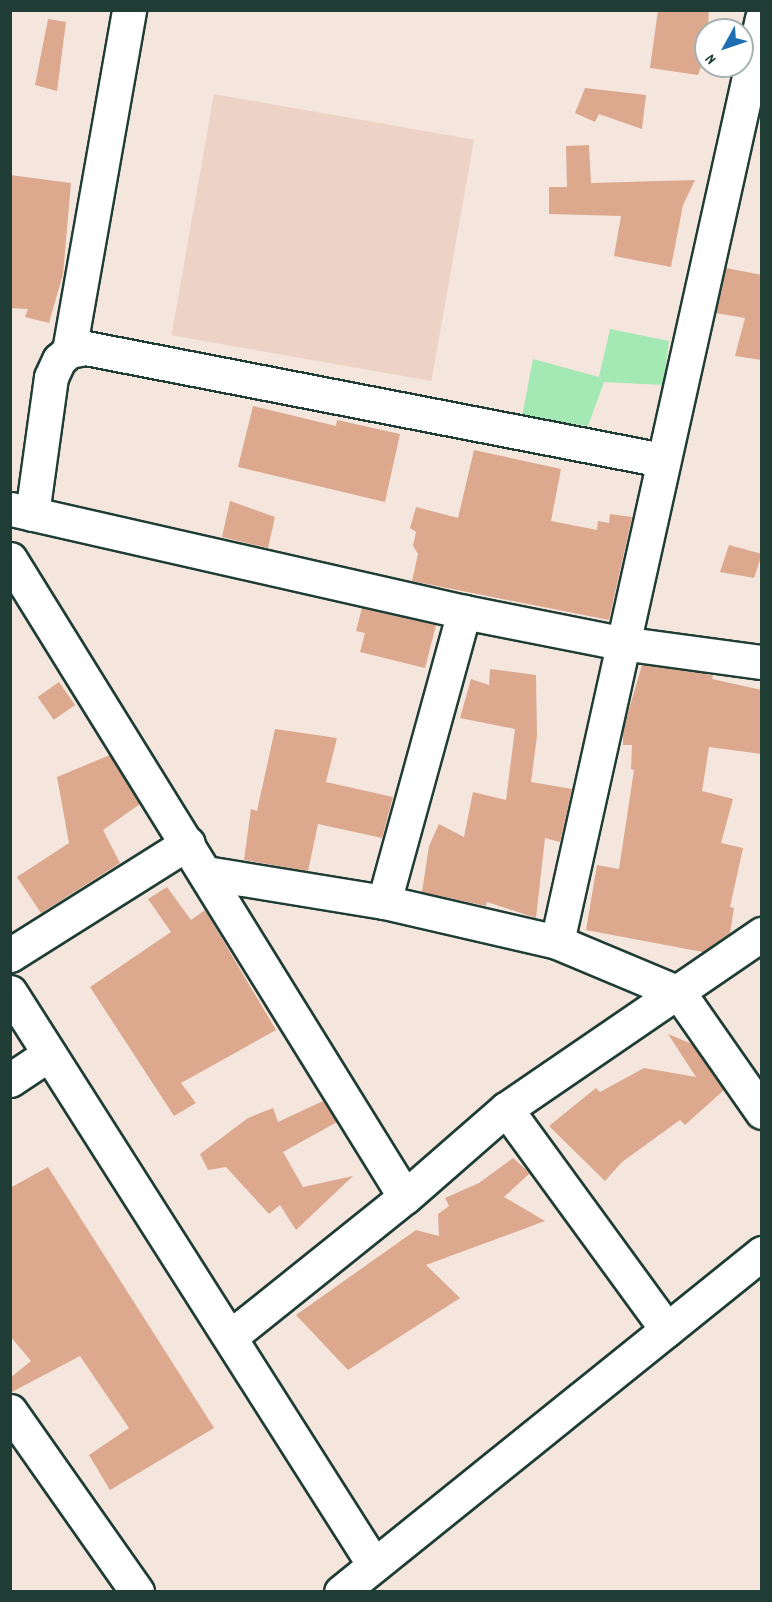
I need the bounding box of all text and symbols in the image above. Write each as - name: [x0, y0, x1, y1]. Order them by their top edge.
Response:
- north arrow: [694, 18, 754, 78]
- text: N: [700, 48, 723, 69]

